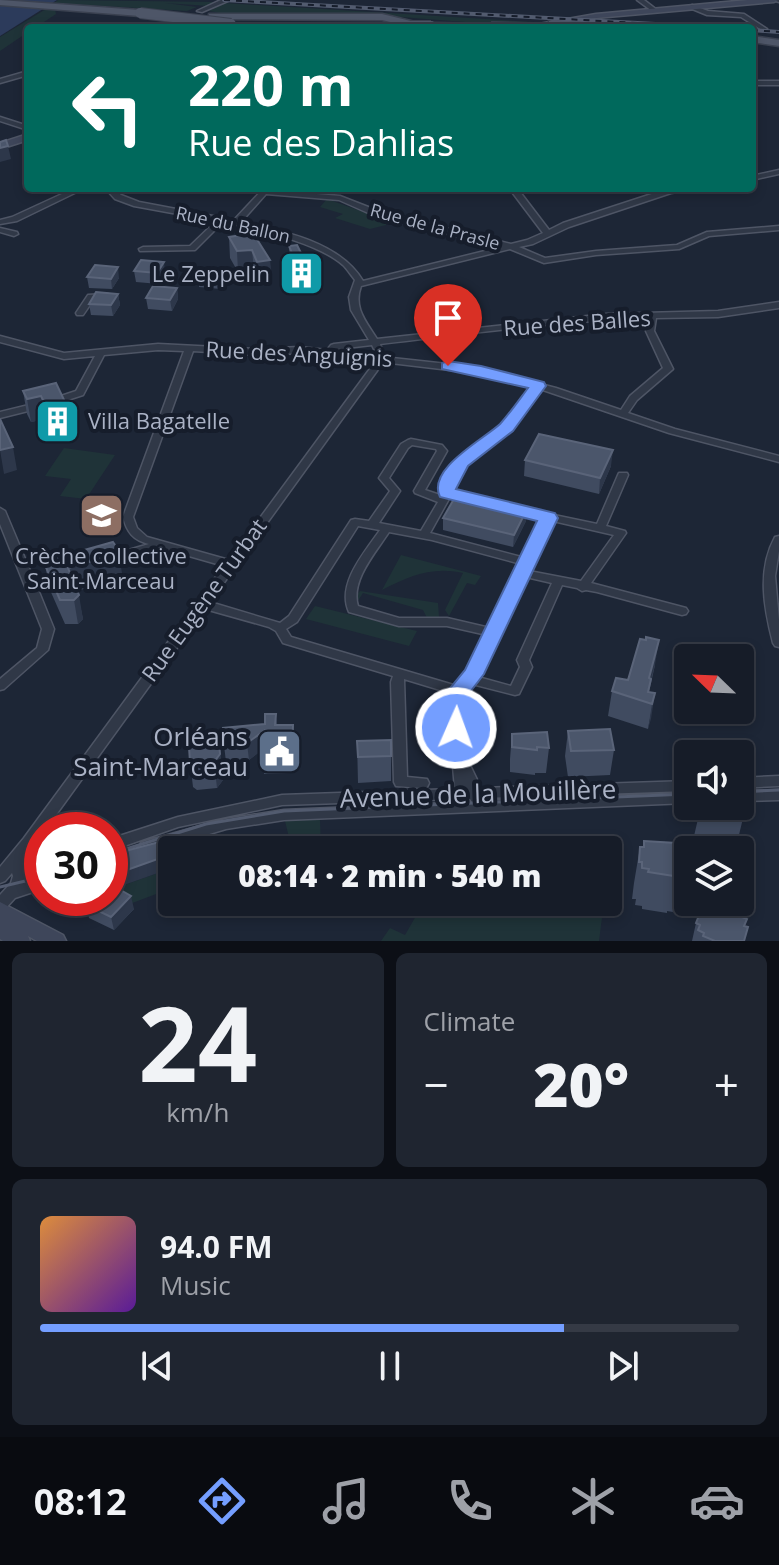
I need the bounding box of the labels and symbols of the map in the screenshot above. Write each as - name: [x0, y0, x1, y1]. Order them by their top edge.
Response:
- street label: Rue de la Prasle: [368, 197, 503, 255]
- street label: Rue du Ballon: [174, 200, 293, 248]
- building icon: Le Zeppelin: [277, 250, 325, 298]
- place label: Le Zeppelin: [152, 258, 270, 288]
- pin: [414, 284, 482, 366]
- street label: Rue des Balles: [502, 302, 652, 342]
- street label: Rue des Anguignis: [205, 333, 393, 373]
- building icon: Villa Bagatelle: [33, 397, 81, 445]
- place label: Villa Bagatelle: [88, 405, 230, 435]
- school or university icon: Crèche collective Saint-Marceau: [77, 491, 125, 539]
- street label: Rue Eugène Turbat: [134, 512, 273, 687]
- place label: Crèche collective Saint-Marceau: [15, 540, 187, 595]
- north arrow: [674, 644, 754, 724]
- position arrow: [414, 686, 498, 770]
- place label: Orléans Saint-Marceau: [73, 718, 248, 784]
- public building icon: Orléans Saint-Marceau: [255, 728, 303, 776]
- street label: Avenue de la Mouillère: [339, 770, 617, 816]
- speed limit sign: 30: [24, 812, 128, 916]

